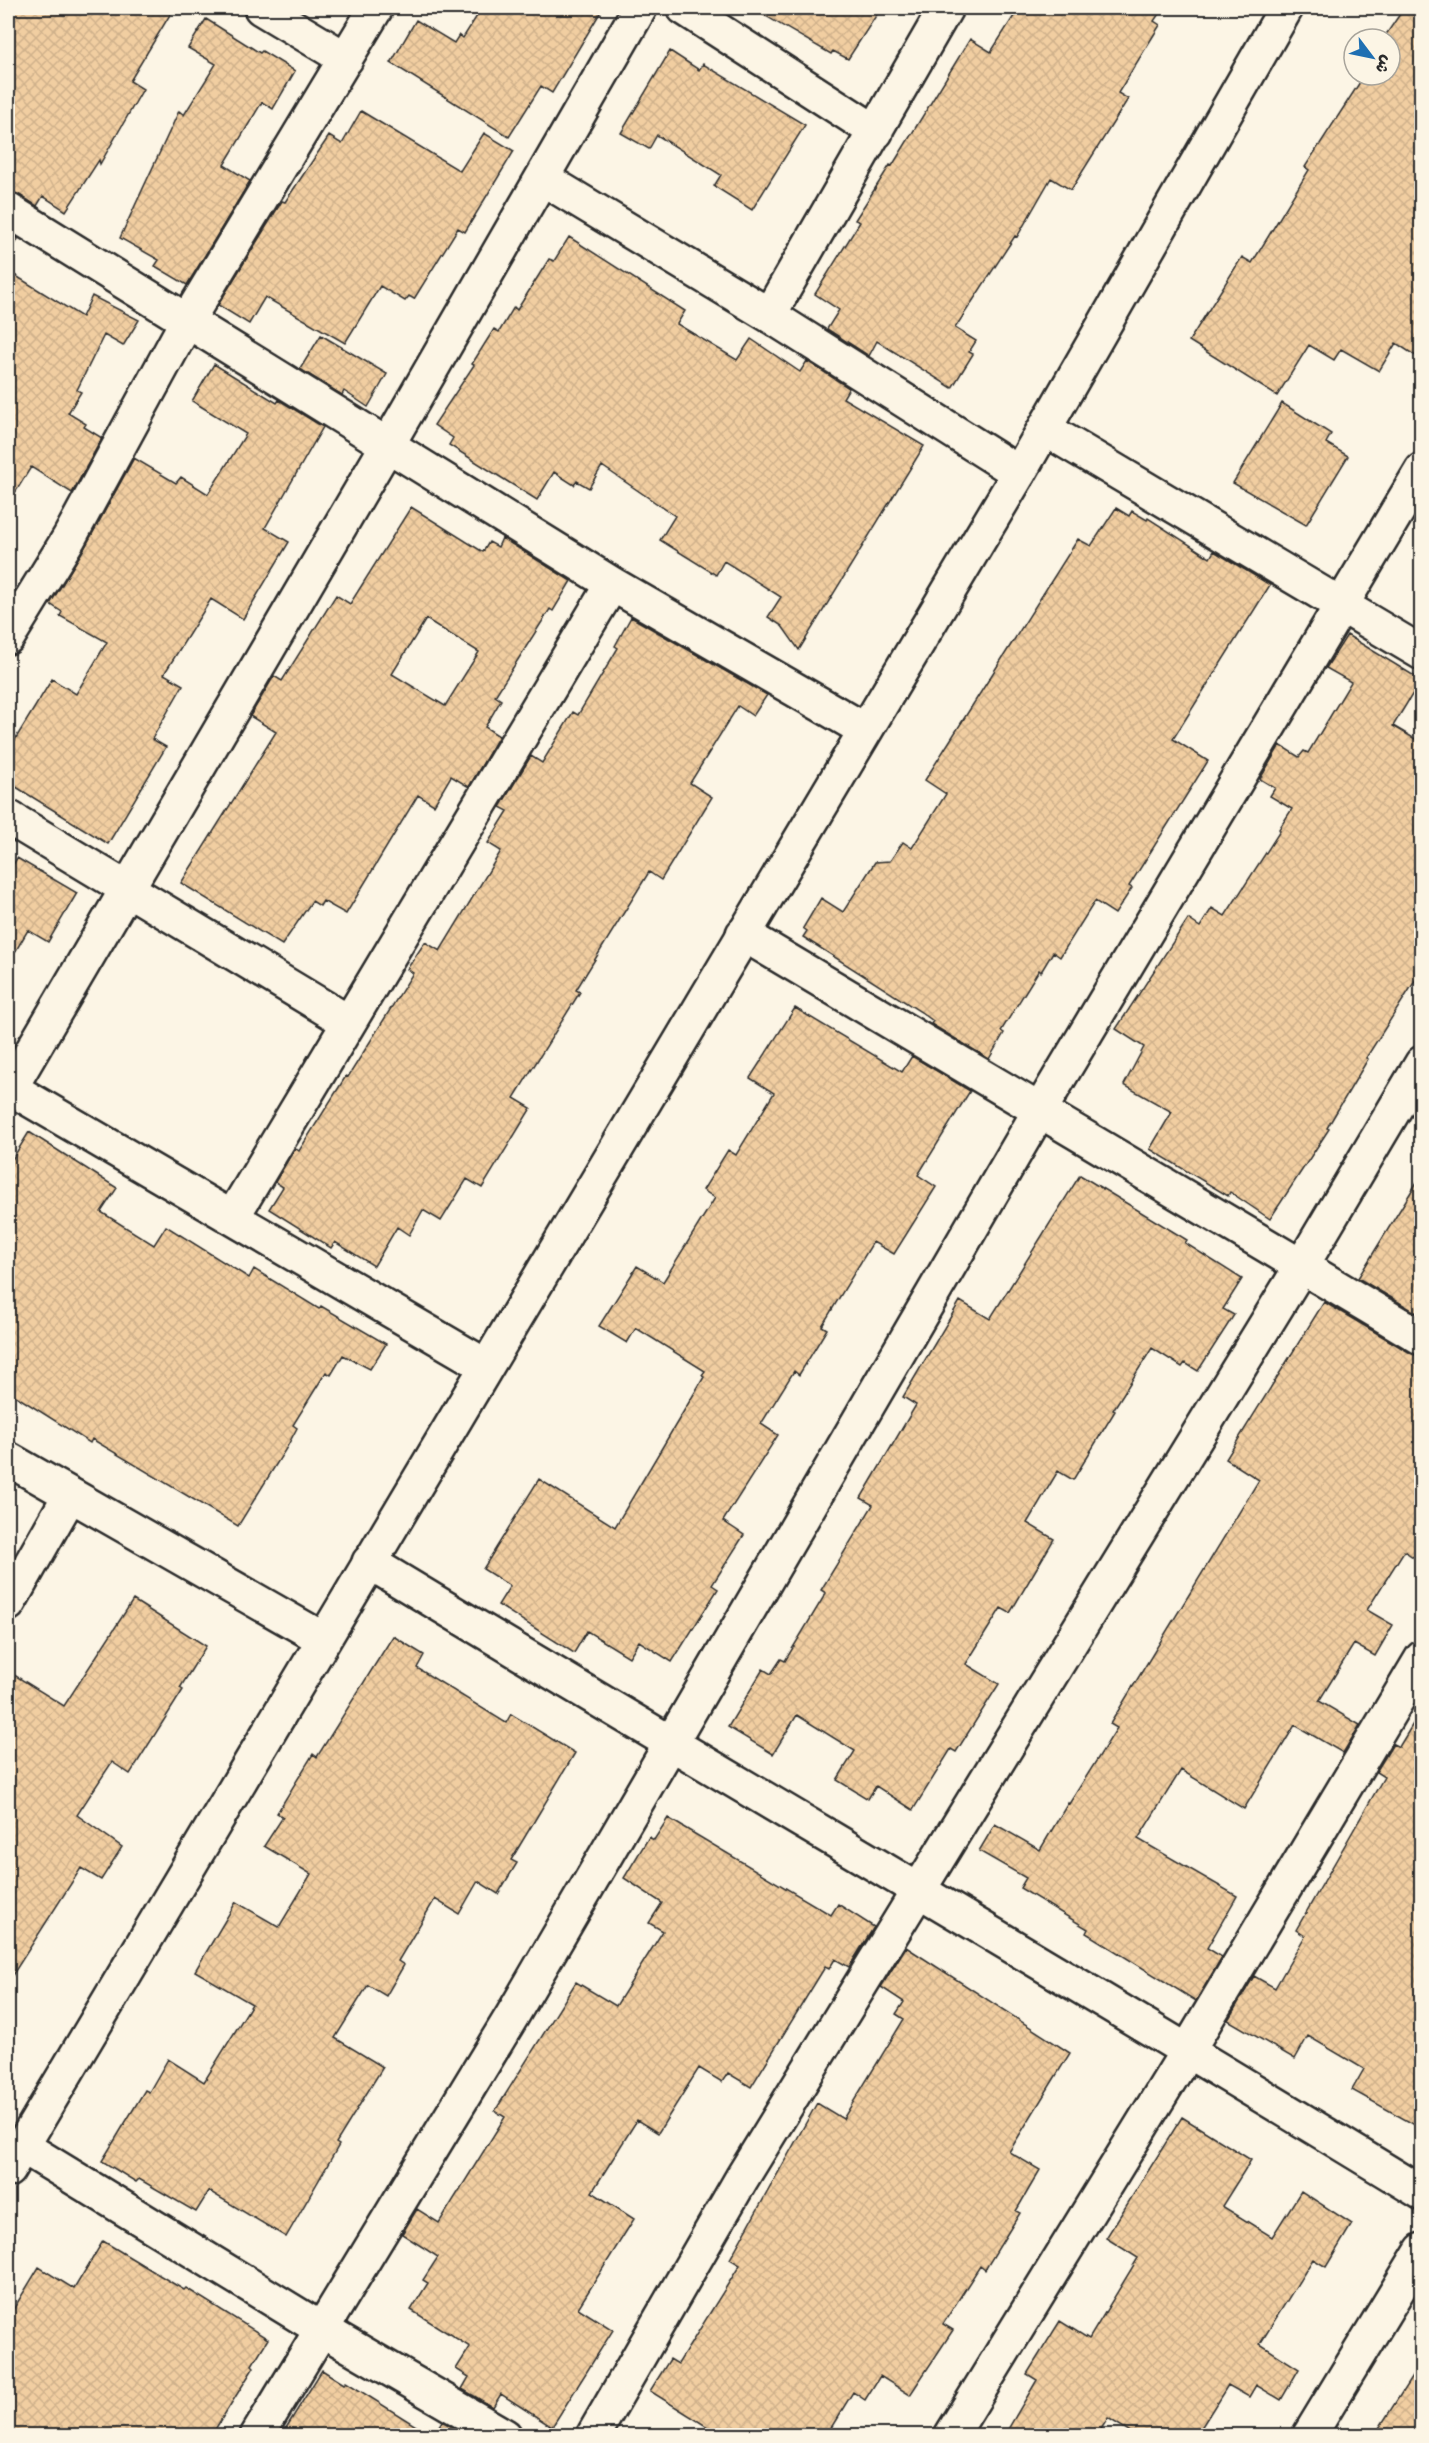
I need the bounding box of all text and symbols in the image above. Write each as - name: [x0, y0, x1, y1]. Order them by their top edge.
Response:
- north arrow: [1342, 27, 1402, 87]
- text: ش: [1371, 52, 1397, 77]

